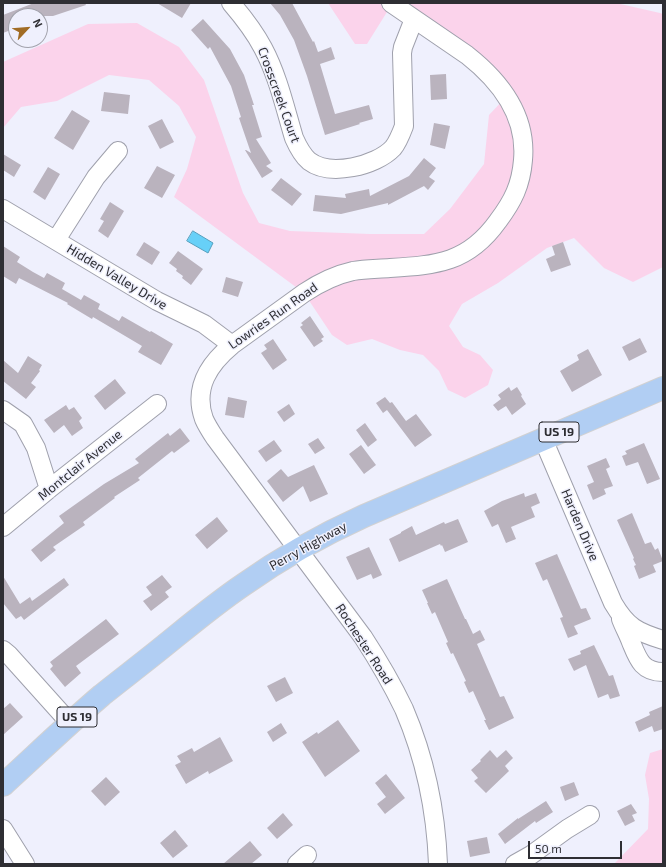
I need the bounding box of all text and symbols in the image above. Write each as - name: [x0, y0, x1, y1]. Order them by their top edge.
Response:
- north arrow: [8, 8, 48, 48]
- text: N: [31, 17, 46, 29]
- street label: Crosscreek Court: [255, 45, 303, 145]
- street label: Hidden Valley Drive: [64, 241, 170, 313]
- street label: Lowries Run Road: [225, 279, 321, 353]
- road number: US 19: [539, 422, 579, 442]
- street label: Montclair Avenue: [35, 426, 125, 504]
- street label: Harden Drive: [558, 487, 602, 563]
- street label: Perry Highway: [267, 518, 349, 574]
- street label: Rochester Road: [332, 601, 396, 687]
- road number: US 19: [57, 707, 97, 727]
- scale bar: [530, 833, 624, 859]
- text: 50 m: [535, 841, 562, 855]

